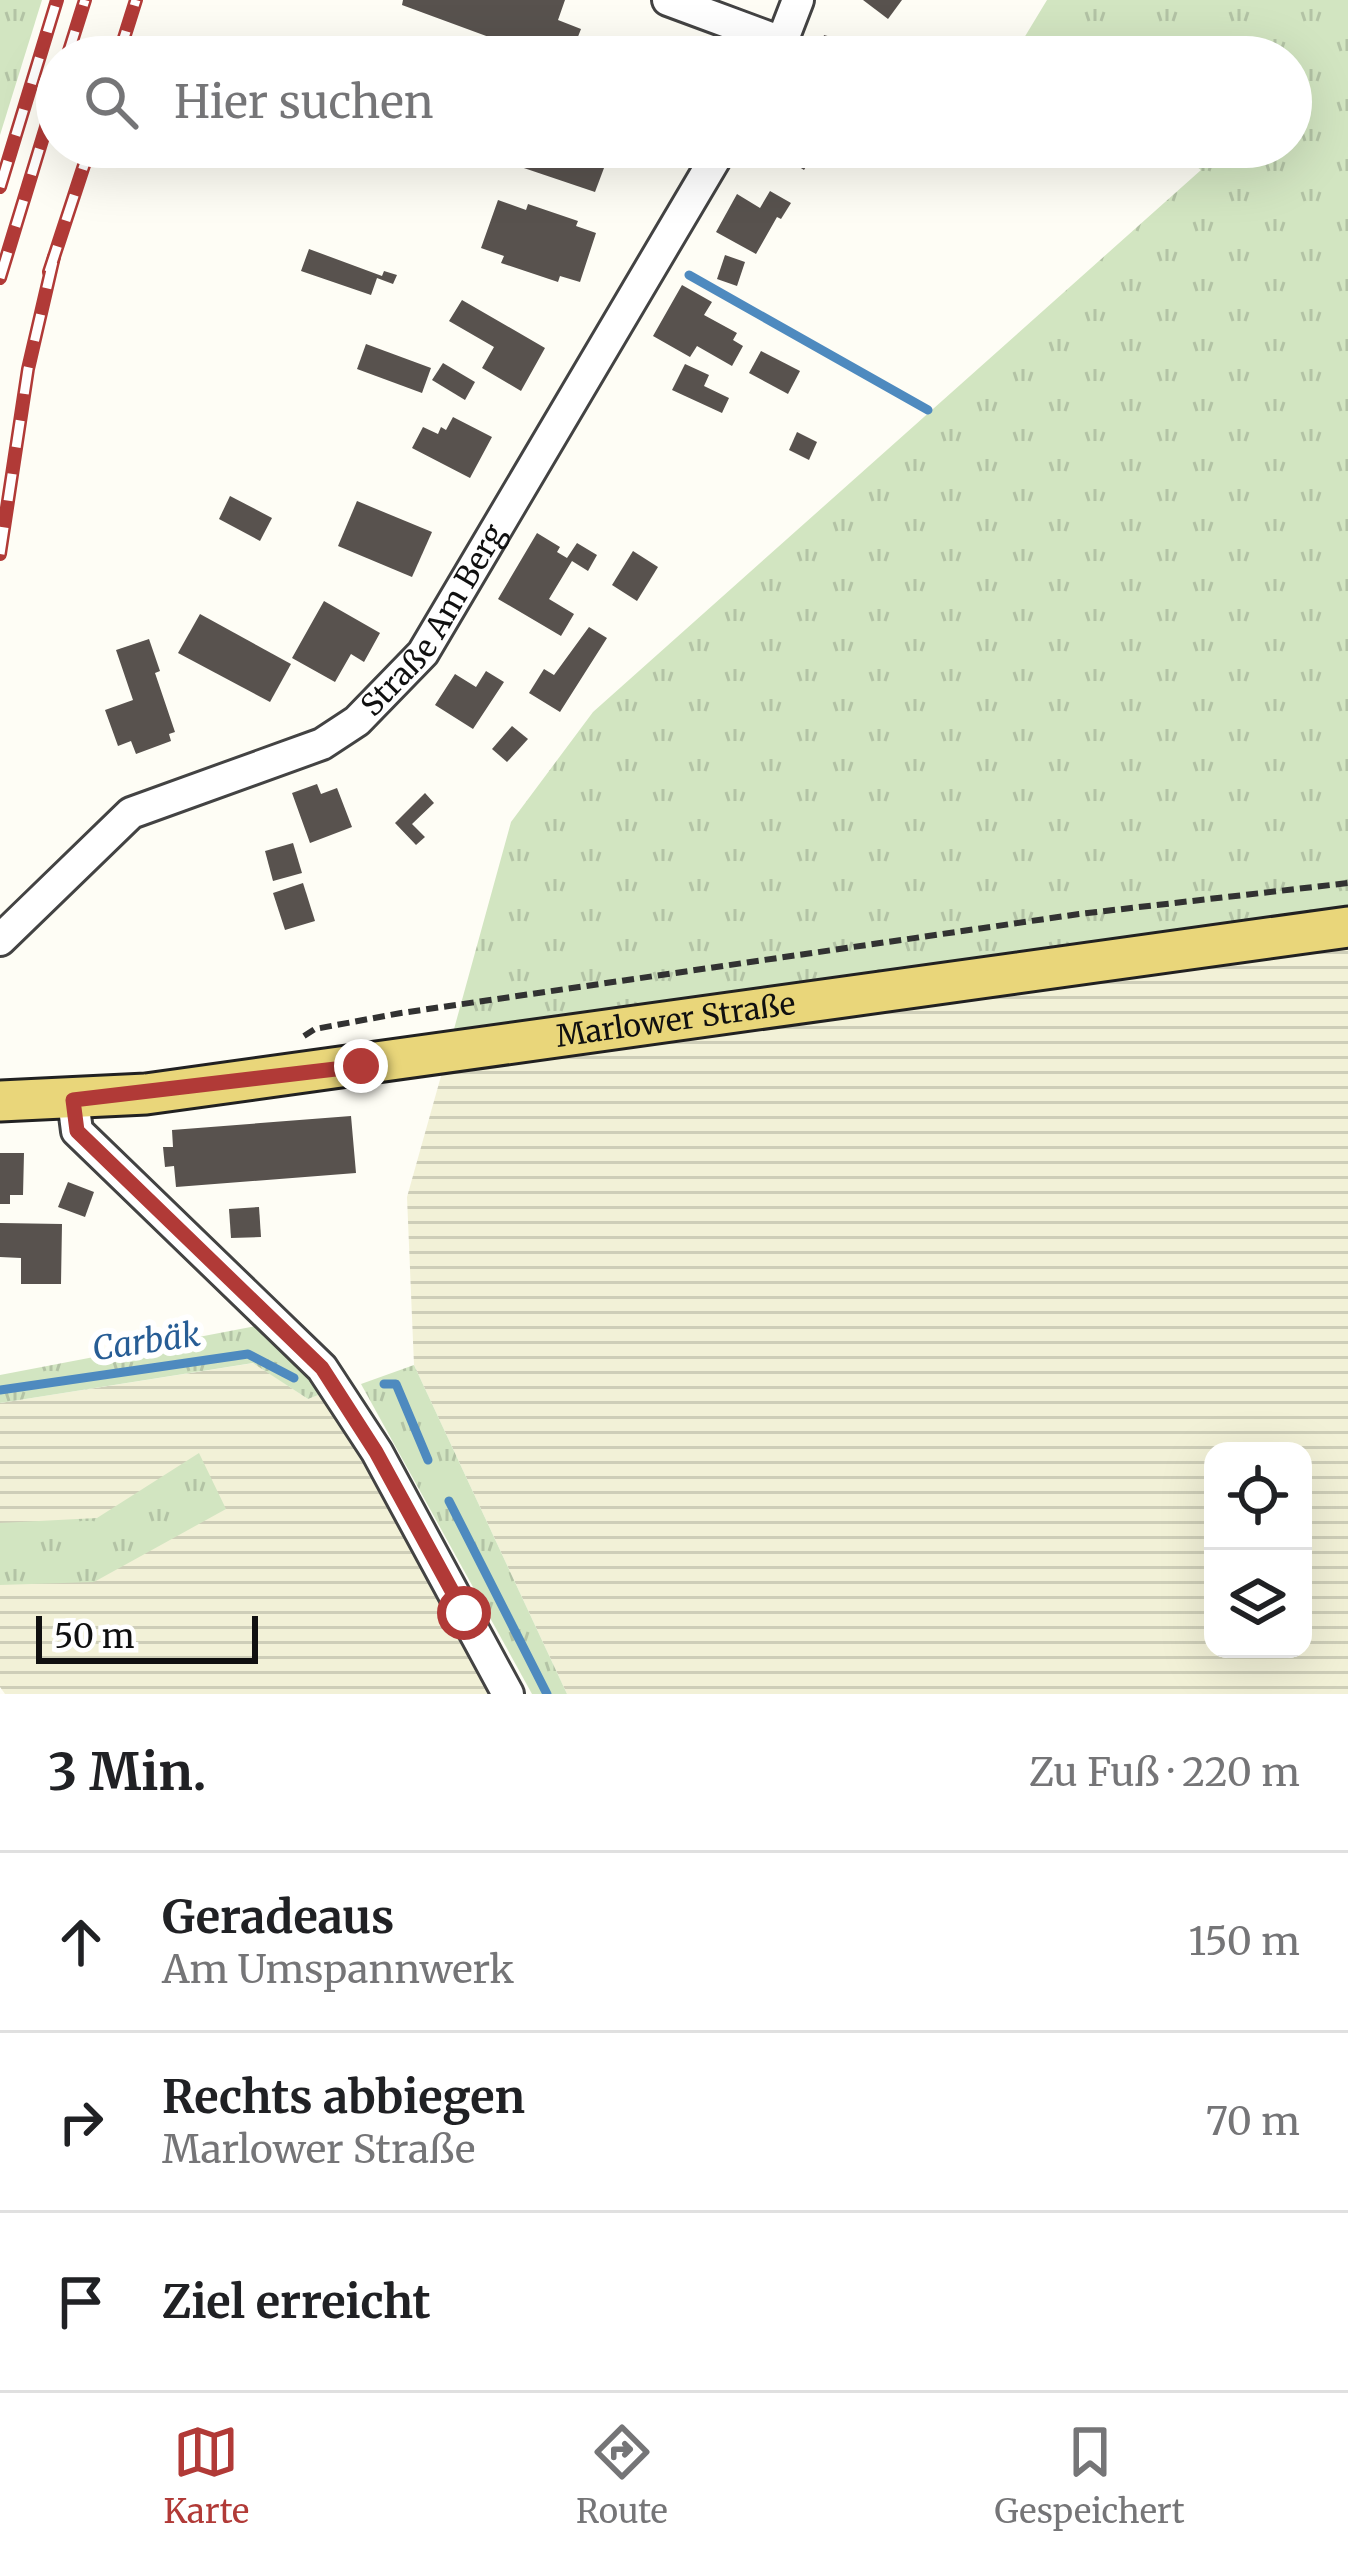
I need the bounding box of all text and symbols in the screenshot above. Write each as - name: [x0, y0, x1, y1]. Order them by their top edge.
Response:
- search box: [36, 36, 1312, 168]
- icon: search: [78, 69, 144, 135]
- text: Hier suchen: [174, 74, 433, 130]
- street label: Straße Am Berg: [352, 517, 513, 723]
- street label: Marlower Straße: [554, 984, 798, 1055]
- route end: [334, 1039, 388, 1093]
- water label: Carbäk: [90, 1314, 203, 1369]
- map controls: [1204, 1442, 1312, 1658]
- button: locate: [1204, 1442, 1312, 1550]
- button: layers: [1204, 1550, 1312, 1658]
- route start: [437, 1586, 491, 1640]
- scale bar: [36, 1610, 258, 1663]
- text: 50 m: [54, 1616, 135, 1657]
- text: 3 Min.: [48, 1740, 206, 1804]
- text: Zu Fuß · 220 m: [1029, 1748, 1300, 1797]
- text: Geradeaus: [162, 1889, 394, 1945]
- icon: ahead: [48, 1909, 114, 1975]
- text: 150 m: [1188, 1917, 1300, 1966]
- text: Am Umspannwerk: [162, 1945, 514, 1994]
- text: Rechts abbiegen: [162, 2069, 525, 2125]
- icon: right: [48, 2089, 114, 2155]
- text: 70 m: [1206, 2097, 1300, 2146]
- text: Marlower Straße: [162, 2125, 475, 2174]
- icon: arrive: [48, 2269, 114, 2335]
- text: Ziel erreicht: [162, 2274, 431, 2330]
- tab: Karte: [163, 2419, 249, 2532]
- tab: Route: [576, 2419, 668, 2532]
- tab: Gespeichert: [995, 2419, 1185, 2532]

